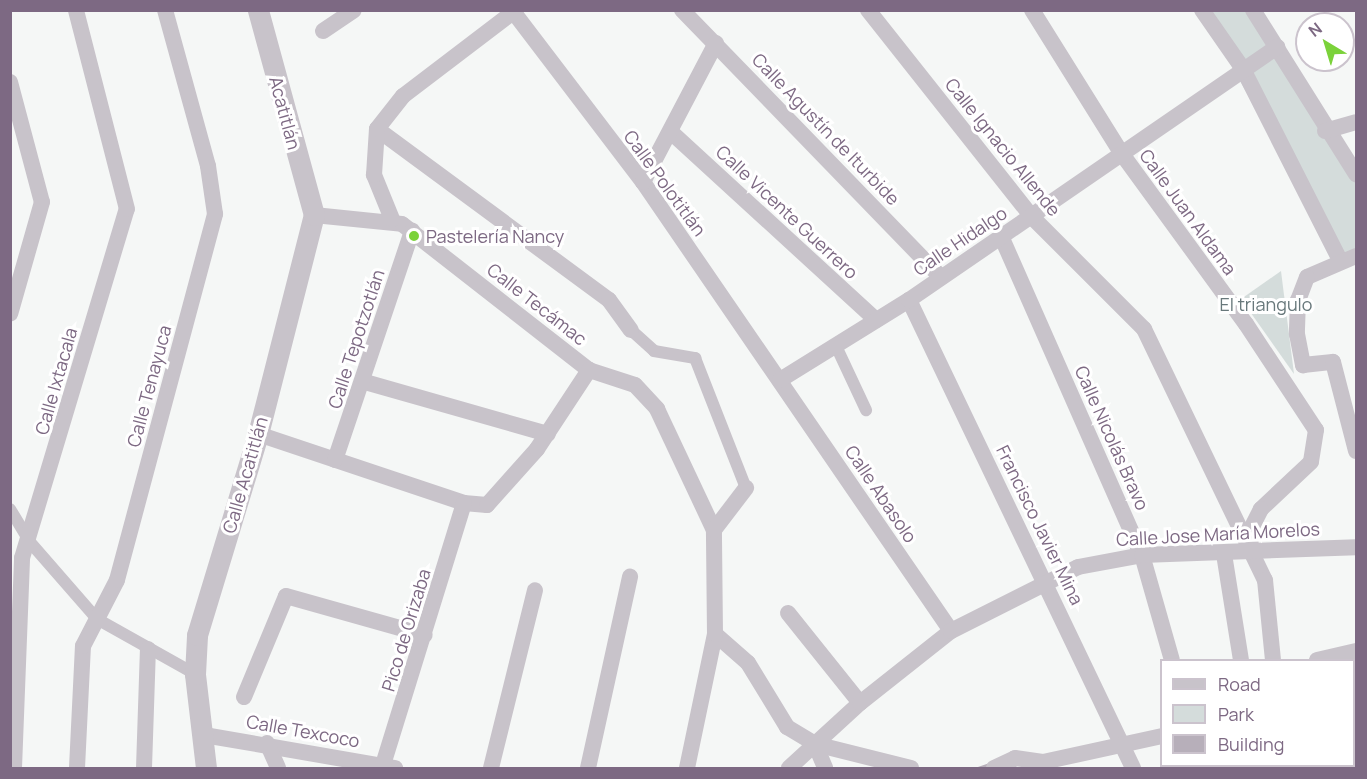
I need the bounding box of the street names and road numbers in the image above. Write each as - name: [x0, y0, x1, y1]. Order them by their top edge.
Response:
- street label: Calle Agustín de Iturbide: [748, 49, 904, 209]
- street label: Acatitlán: [265, 74, 305, 152]
- street label: Calle Ignacio Allende: [941, 74, 1065, 220]
- street label: Calle Polotitlán: [619, 126, 711, 240]
- street label: Calle Vicente Guerrero: [712, 141, 862, 283]
- street label: Calle Juan Aldama: [1135, 145, 1241, 279]
- street label: Calle Hidalgo: [909, 202, 1011, 280]
- street label: Calle Tecámac: [483, 258, 591, 350]
- street label: Calle Tepotzotlán: [323, 267, 389, 411]
- street label: Calle Tenayuca: [122, 323, 176, 449]
- street label: Calle Ixtacala: [30, 325, 82, 437]
- street label: Calle Nicolás Bravo: [1070, 362, 1154, 514]
- street label: Calle Acatitlán: [218, 414, 272, 536]
- street label: Calle Abasolo: [841, 441, 921, 547]
- street label: Francisco Javier Mina: [992, 442, 1088, 608]
- street label: Calle Jose María Morelos: [1116, 518, 1320, 550]
- street label: Pico de Orizaba: [377, 566, 435, 694]
- street label: Calle Texcoco: [245, 710, 361, 752]

